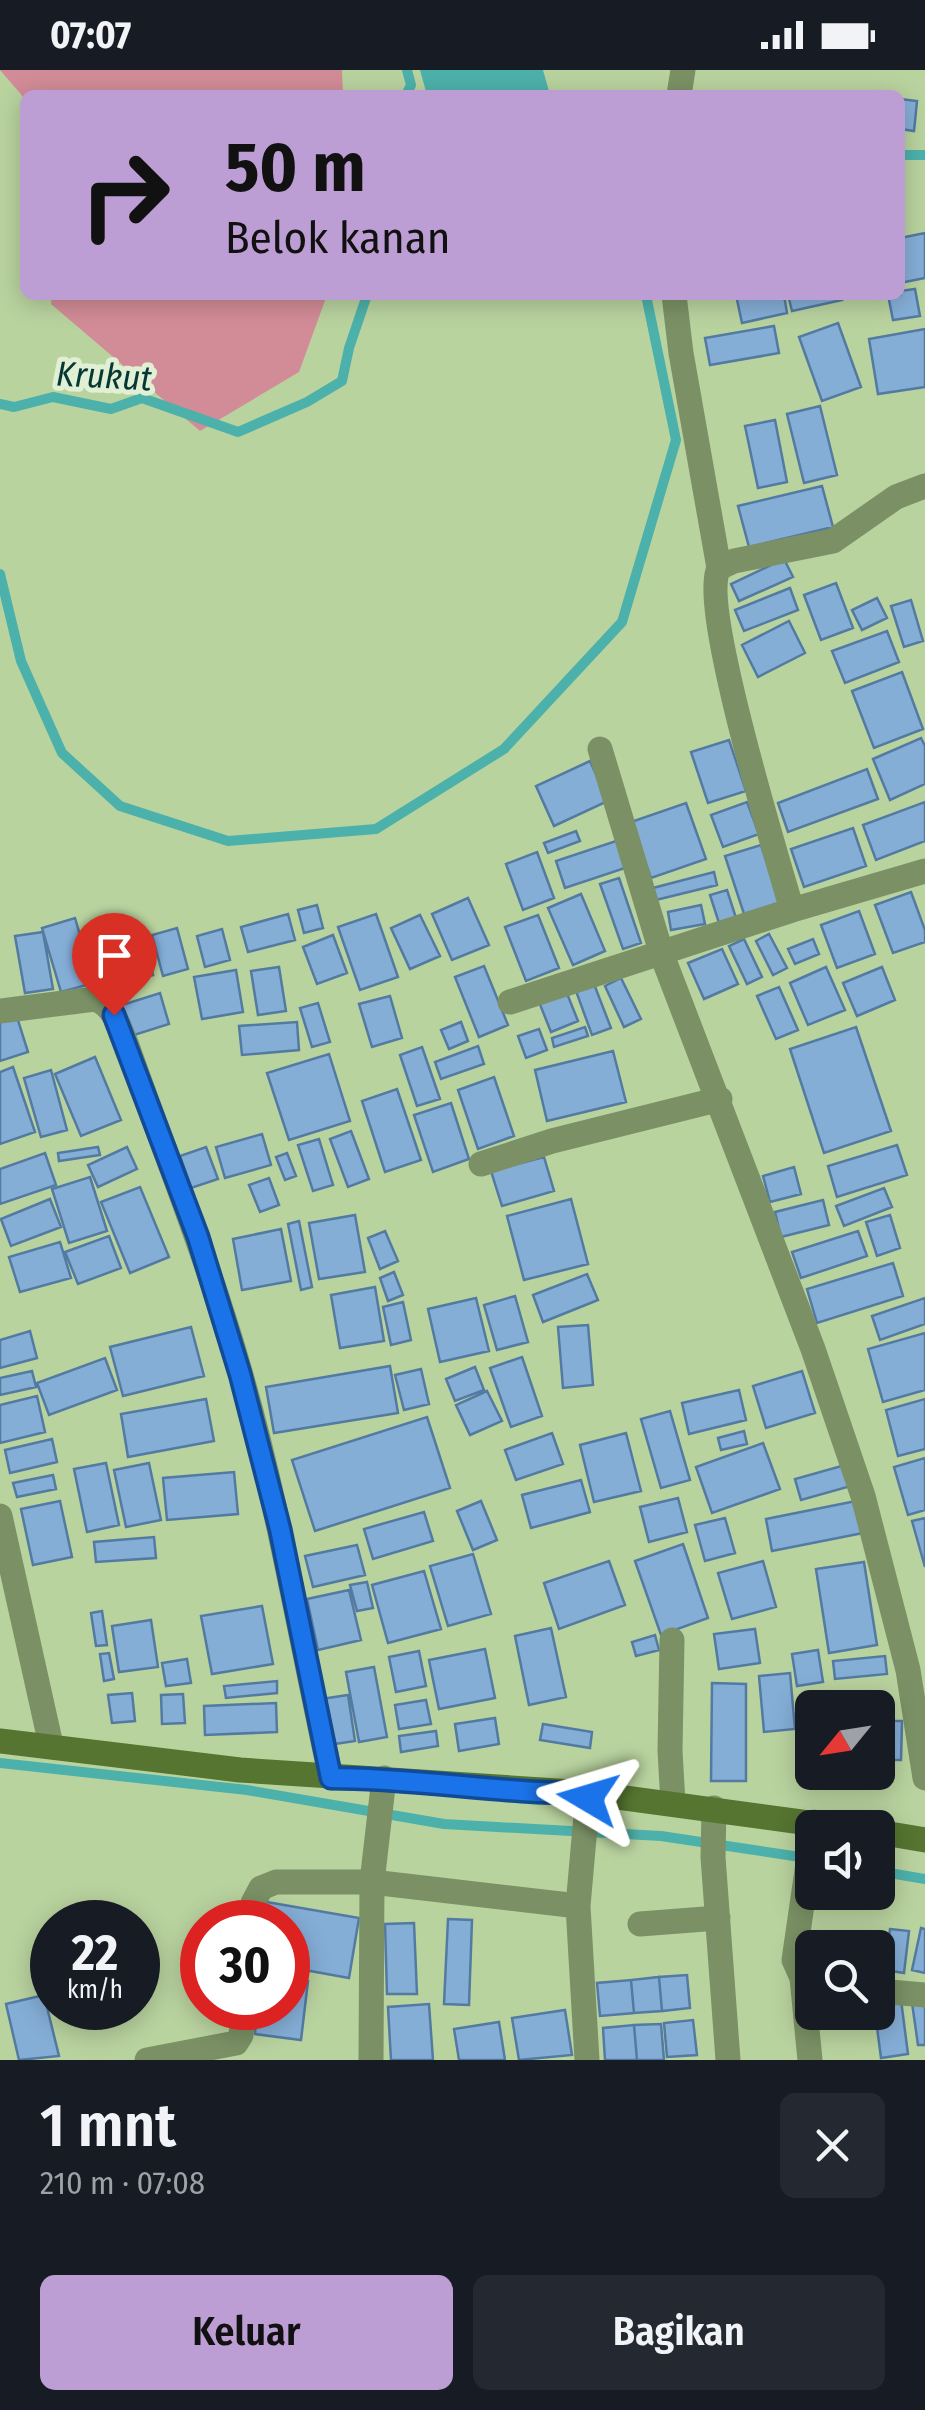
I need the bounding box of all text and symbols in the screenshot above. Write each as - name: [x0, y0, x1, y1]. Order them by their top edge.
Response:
- text: 07:07: [50, 12, 131, 58]
- text: 50 m: [225, 126, 366, 210]
- icon: right: [60, 130, 190, 260]
- text: Belok kanan: [225, 211, 451, 265]
- water label: Krukut: [55, 353, 153, 400]
- pin: [72, 913, 157, 1016]
- icon: arrive: [87, 928, 142, 983]
- north arrow: [795, 1690, 895, 1790]
- map controls: [795, 1690, 895, 2030]
- position arrow: [536, 1746, 640, 1850]
- button: sound: [795, 1810, 895, 1910]
- speed limit sign: 30: [180, 1900, 310, 2030]
- text: 22: [72, 1923, 118, 1983]
- button: search: [795, 1930, 895, 2030]
- text: km/h: [67, 1975, 123, 2005]
- text: 1 mnt: [40, 2090, 176, 2162]
- button: close: [780, 2093, 885, 2198]
- text: 210 m · 07:08: [40, 2164, 205, 2202]
- button: Keluar: [40, 2275, 453, 2390]
- button: Bagikan: [473, 2275, 885, 2390]

